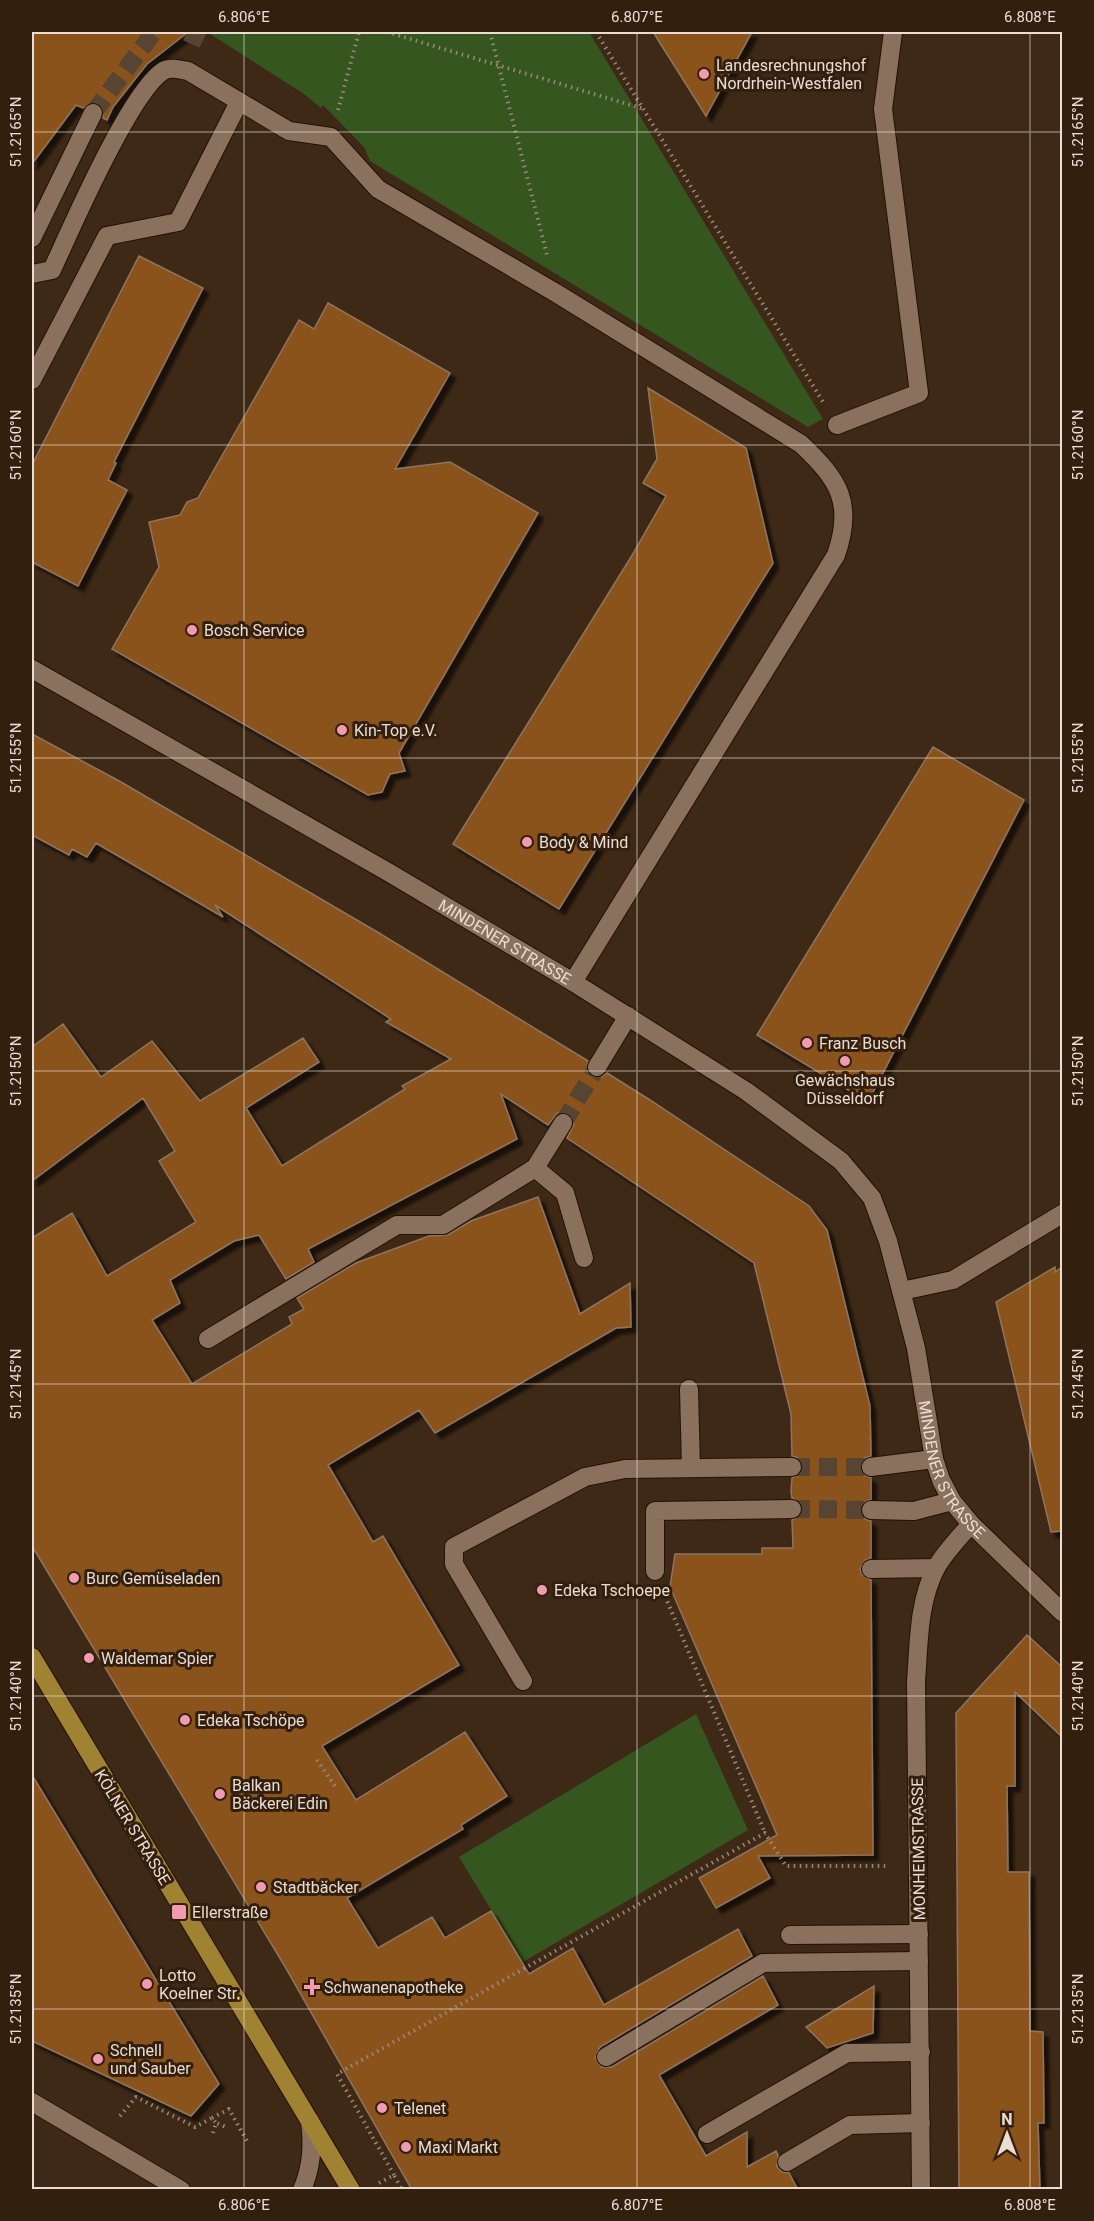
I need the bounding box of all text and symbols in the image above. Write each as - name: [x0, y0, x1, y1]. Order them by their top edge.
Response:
- text: 6.806°E: [218, 8, 270, 26]
- text: 6.807°E: [611, 8, 663, 26]
- text: 6.808°E: [1004, 8, 1056, 26]
- place label: Landesrechnungshof Nordrhein-Westfalen: [716, 56, 867, 93]
- marker: Landesrechnungshof Nordrhein-Westfalen: [697, 67, 711, 81]
- text: 51.2165°N: [7, 97, 25, 167]
- text: 51.2165°N: [1069, 97, 1087, 167]
- text: 51.2160°N: [7, 410, 25, 480]
- text: 51.2160°N: [1069, 410, 1087, 480]
- place label: Bosch Service: [204, 621, 305, 640]
- marker: Bosch Service: [185, 623, 199, 637]
- place label: Kin-Top e.V.: [354, 721, 437, 740]
- text: 51.2155°N: [7, 723, 25, 793]
- marker: Kin-Top e.V.: [335, 723, 349, 737]
- text: 51.2155°N: [1069, 723, 1087, 793]
- place label: Body & Mind: [539, 833, 628, 852]
- marker: Body & Mind: [520, 835, 534, 849]
- street label: MINDENER STRASSE: [435, 895, 575, 989]
- place label: Franz Busch: [819, 1034, 906, 1053]
- text: 51.2150°N: [7, 1036, 25, 1106]
- marker: Franz Busch: [800, 1036, 814, 1050]
- text: 51.2150°N: [1069, 1036, 1087, 1106]
- marker: Gewächshaus Düsseldorf: [838, 1054, 852, 1068]
- place label: Gewächshaus Düsseldorf: [795, 1071, 895, 1108]
- text: 51.2145°N: [7, 1349, 25, 1419]
- text: 51.2145°N: [1069, 1349, 1087, 1419]
- street label: MINDENER STRASSE: [915, 1399, 989, 1542]
- place label: Burc Gemüseladen: [86, 1569, 220, 1588]
- marker: Burc Gemüseladen: [67, 1571, 81, 1585]
- place label: Edeka Tschoepe: [554, 1581, 670, 1600]
- marker: Edeka Tschoepe: [535, 1583, 549, 1597]
- place label: Waldemar Spier: [101, 1649, 214, 1668]
- marker: Waldemar Spier: [82, 1651, 96, 1665]
- text: 51.2140°N: [7, 1661, 25, 1731]
- text: 51.2140°N: [1069, 1661, 1087, 1731]
- place label: Edeka Tschöpe: [197, 1711, 305, 1730]
- marker: Edeka Tschöpe: [178, 1713, 192, 1727]
- street label: KÖLNER STRASSE: [91, 1766, 175, 1888]
- place label: Balkan Bäckerei Edin: [232, 1776, 328, 1813]
- street label: MONHEIMSTRASSE: [908, 1778, 929, 1920]
- marker: Balkan Bäckerei Edin: [213, 1787, 227, 1801]
- place label: Stadtbäcker: [273, 1878, 359, 1897]
- marker: Stadtbäcker: [254, 1880, 268, 1894]
- marker: Ellerstraße: [170, 1903, 188, 1921]
- place label: Ellerstraße: [192, 1903, 268, 1922]
- place label: Lotto Koelner Str.: [159, 1966, 240, 2003]
- text: 51.2135°N: [7, 1974, 25, 2044]
- text: 51.2135°N: [1069, 1974, 1087, 2044]
- marker: Lotto Koelner Str.: [140, 1977, 154, 1991]
- place label: Schwanenapotheke: [324, 1978, 463, 1997]
- marker: Schwanenapotheke: [305, 1980, 319, 1994]
- place label: Schnell und Sauber: [110, 2041, 191, 2078]
- marker: Schnell und Sauber: [91, 2052, 105, 2066]
- place label: Telenet: [394, 2099, 446, 2118]
- marker: Telenet: [375, 2101, 389, 2115]
- north arrow: [977, 2104, 1037, 2164]
- text: N: [1001, 2110, 1013, 2129]
- place label: Maxi Markt: [418, 2138, 498, 2157]
- marker: Maxi Markt: [399, 2140, 413, 2154]
- text: 6.806°E: [218, 2196, 270, 2214]
- text: 6.807°E: [611, 2196, 663, 2214]
- text: 6.808°E: [1004, 2196, 1056, 2214]

